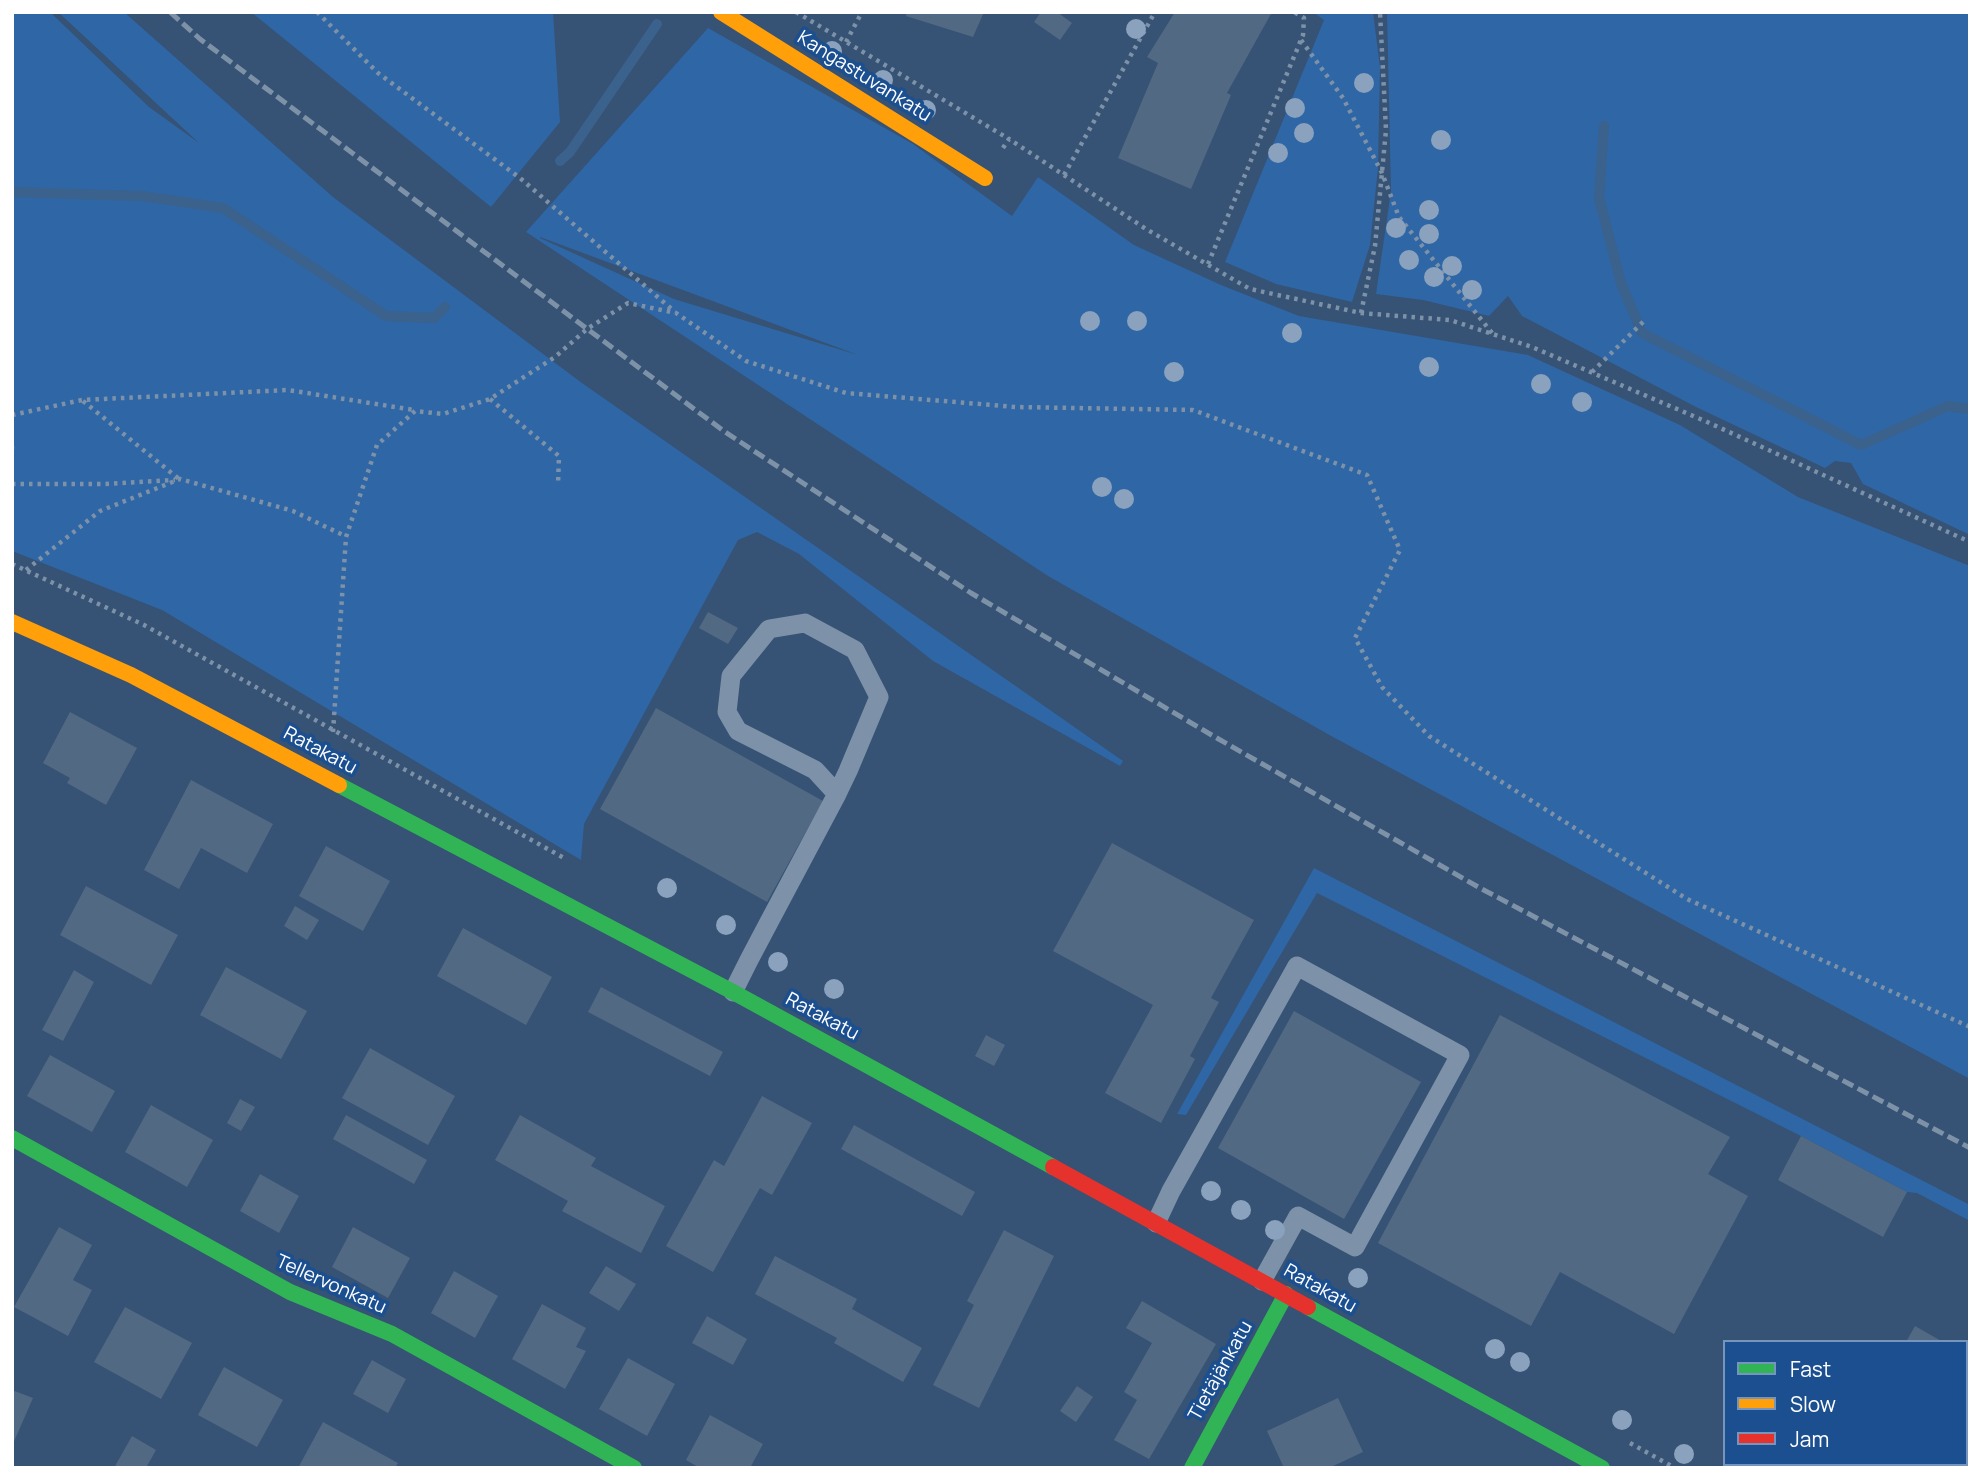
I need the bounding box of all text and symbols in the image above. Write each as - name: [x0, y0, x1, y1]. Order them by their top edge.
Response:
- street label: Kangastuvankatu: [793, 27, 935, 127]
- street label: Ratakatu: [280, 722, 360, 780]
- street label: Ratakatu: [782, 988, 862, 1046]
- street label: Tellervonkatu: [272, 1251, 390, 1319]
- street label: Ratakatu: [1280, 1260, 1360, 1318]
- street label: Tietäjänkatu: [1184, 1317, 1258, 1425]
- legend: [1723, 1340, 1968, 1466]
- text: Fast: [1790, 1355, 1831, 1383]
- text: Slow: [1790, 1390, 1836, 1418]
- text: Jam: [1790, 1425, 1829, 1453]

